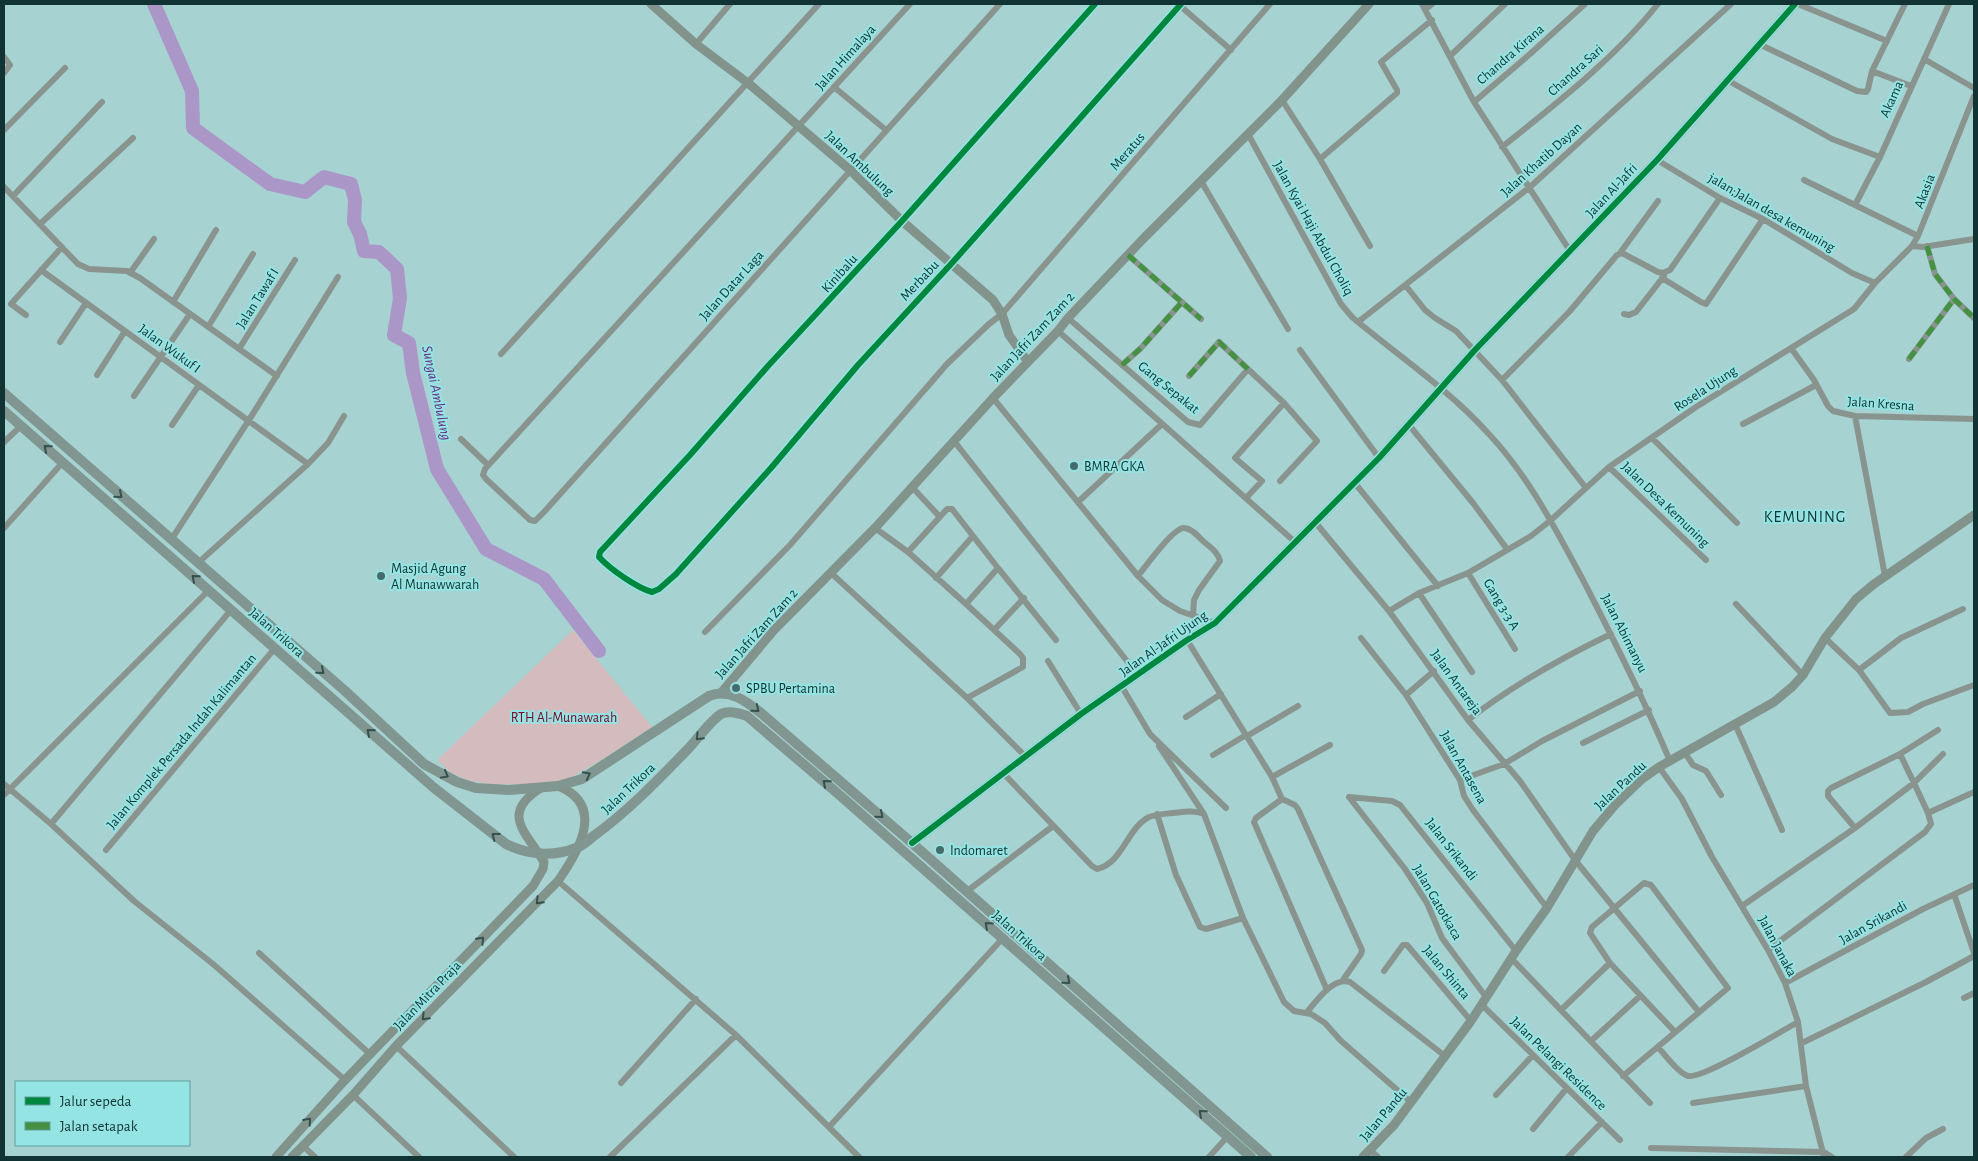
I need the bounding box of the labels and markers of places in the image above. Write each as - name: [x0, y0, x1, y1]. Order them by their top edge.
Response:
- marker: BMRA GKA: [1068, 460, 1080, 472]
- place label: BMRA GKA: [1084, 460, 1145, 474]
- place label: Masjid Agung Al Munawwarah: [391, 562, 479, 592]
- marker: Masjid Agung Al Munawwarah: [375, 570, 387, 582]
- marker: SPBU Pertamina: [730, 682, 742, 694]
- place label: SPBU Pertamina: [746, 682, 836, 696]
- marker: Indomaret: [934, 844, 946, 856]
- place label: Indomaret: [950, 844, 1008, 858]

